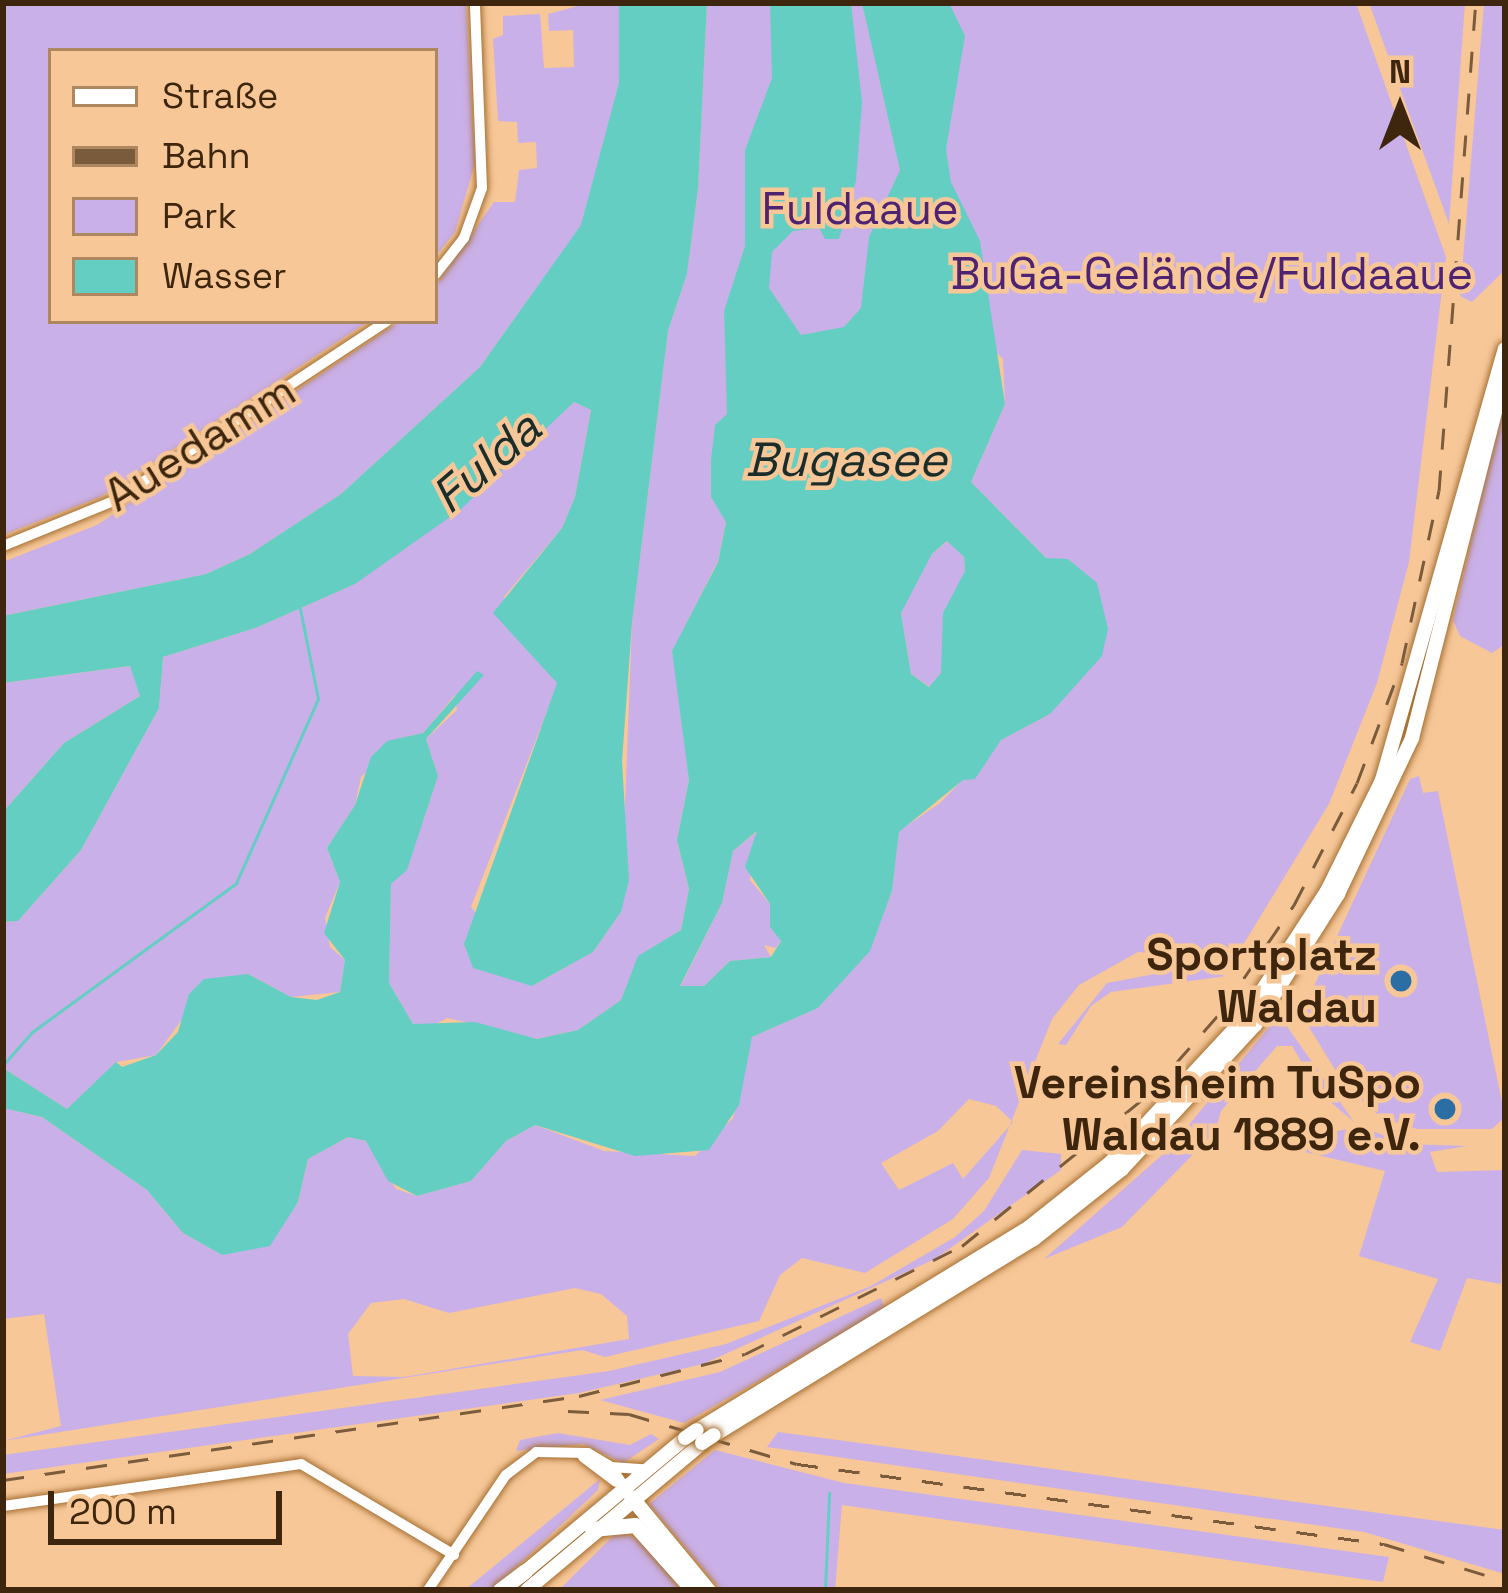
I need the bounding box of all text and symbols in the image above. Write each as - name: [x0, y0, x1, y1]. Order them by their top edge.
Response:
- legend: [48, 48, 438, 324]
- north arrow: [1340, 48, 1460, 168]
- text: N: [1389, 51, 1411, 93]
- text: Straße: [162, 73, 278, 119]
- text: Bahn: [162, 133, 251, 179]
- park label: Fuldaaue: [761, 182, 959, 236]
- text: Park: [162, 193, 237, 239]
- park label: BuGa-Gelände/Fuldaaue: [951, 247, 1473, 301]
- text: Wasser: [162, 253, 287, 299]
- street label: Auedamm: [95, 363, 305, 523]
- water label: Fulda: [420, 399, 552, 525]
- water label: Bugasee: [745, 431, 947, 489]
- place label: Sportplatz Waldau: [1146, 928, 1377, 1034]
- marker: Sportplatz Waldau: [1388, 968, 1414, 994]
- place label: Vereinsheim TuSpo Waldau 1889 e.V.: [1012, 1056, 1421, 1162]
- marker: Vereinsheim TuSpo Waldau 1889 e.V.: [1432, 1096, 1458, 1122]
- scale bar: [54, 1467, 288, 1541]
- text: 200 m: [69, 1489, 177, 1535]

